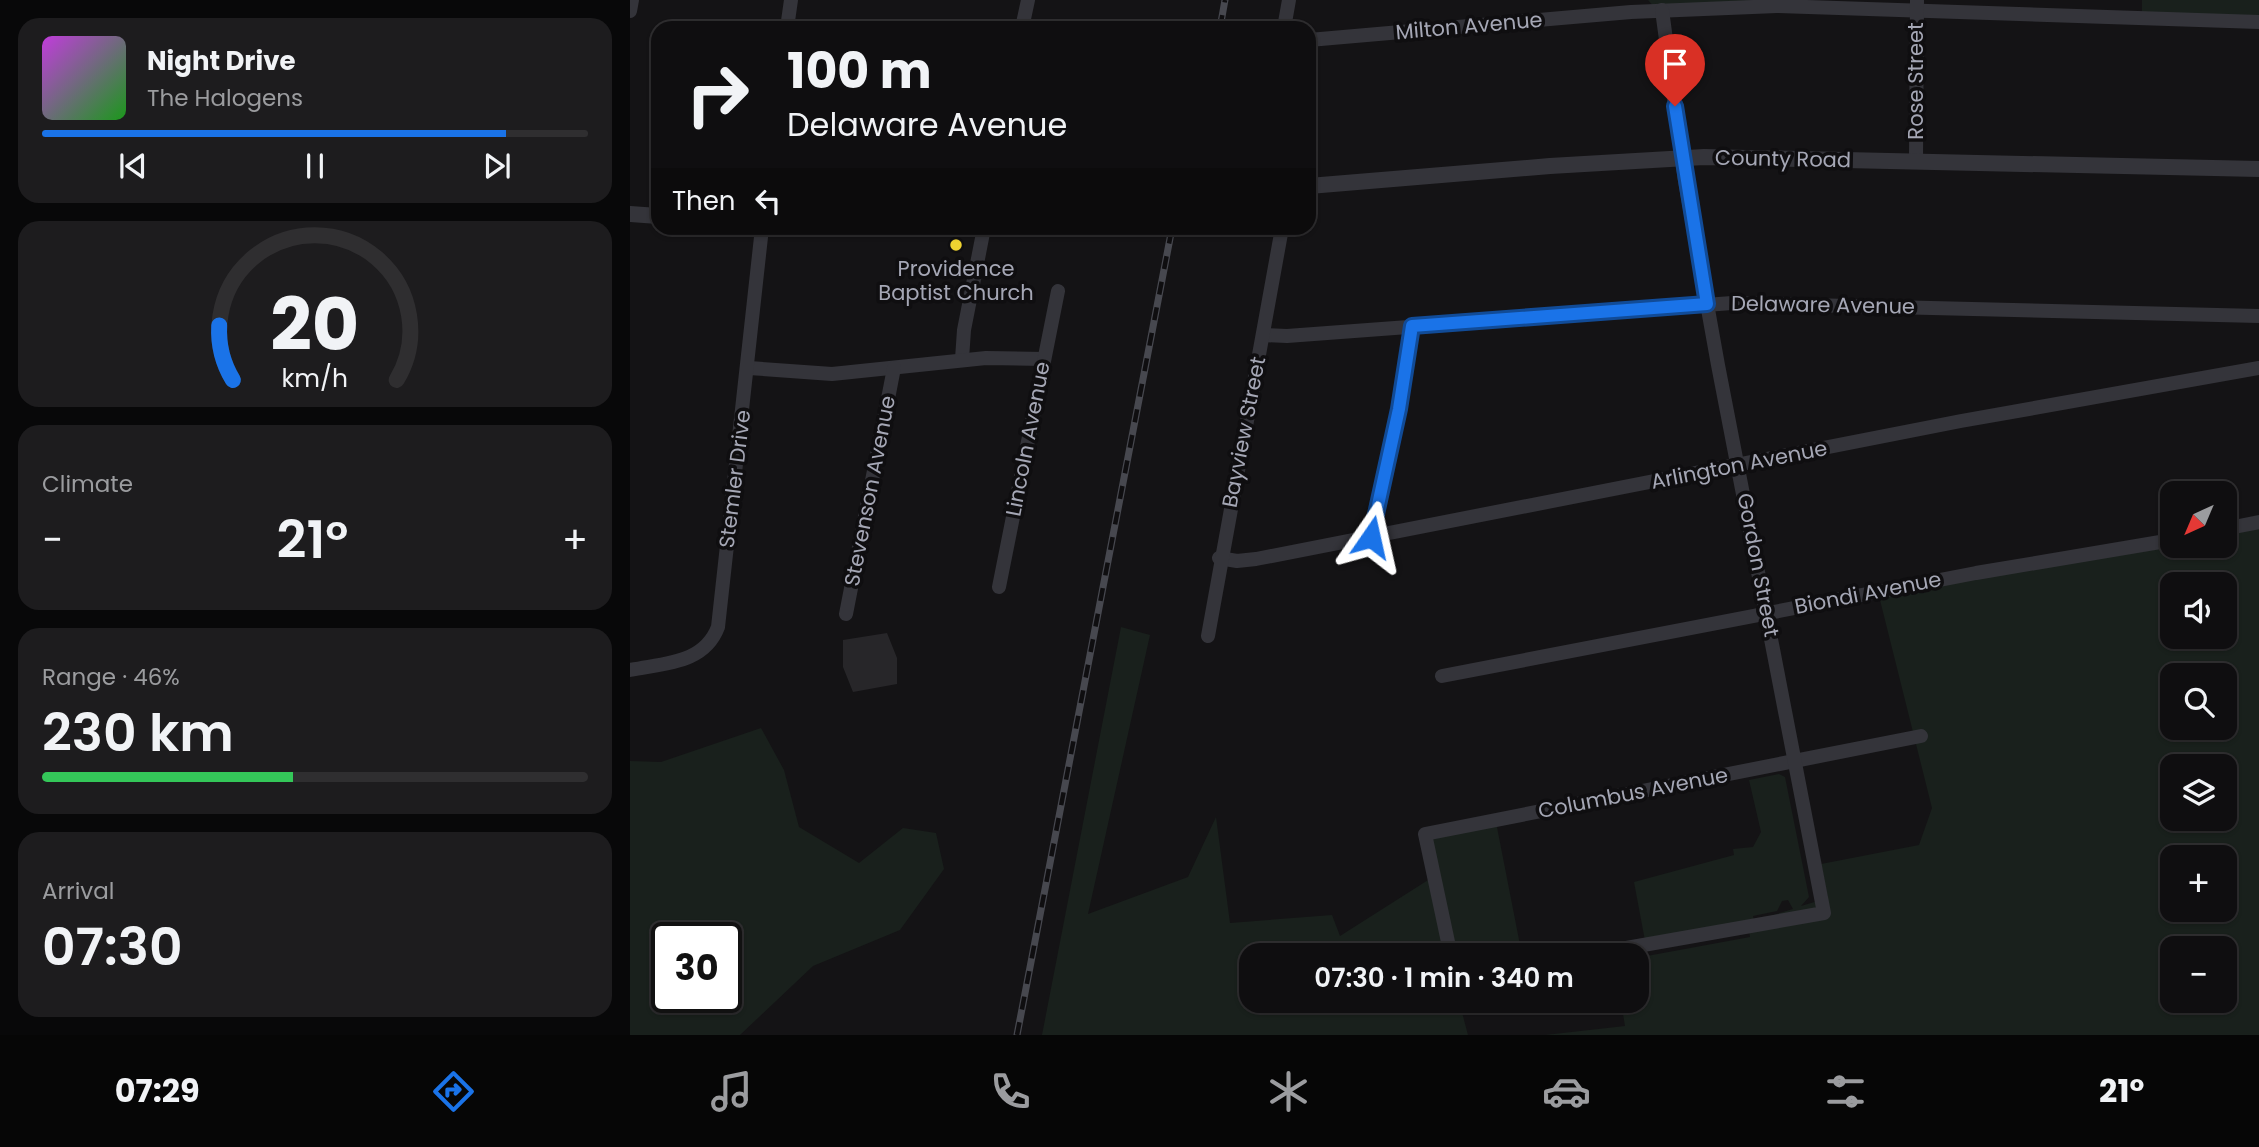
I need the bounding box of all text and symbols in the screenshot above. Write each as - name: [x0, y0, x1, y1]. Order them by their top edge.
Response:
- street label: Milton Avenue: [1394, 5, 1544, 46]
- street label: Rose Street: [1901, 22, 1930, 140]
- pin: [1645, 34, 1705, 106]
- text: 100 m: [787, 37, 932, 105]
- text: Night Drive: [147, 43, 295, 79]
- icon: arrive: [1656, 45, 1694, 83]
- icon: right: [672, 49, 763, 140]
- text: The Halogens: [147, 82, 303, 114]
- text: Delaware Avenue: [787, 102, 1067, 147]
- street label: County Road: [1715, 143, 1851, 174]
- icon: previous: [114, 147, 152, 185]
- icon: pause: [296, 147, 334, 185]
- icon: next: [478, 147, 516, 185]
- icon: left: [749, 182, 787, 220]
- text: Then: [672, 183, 735, 219]
- marker: Providence Baptist Church: [948, 237, 964, 253]
- place label: Providence Baptist Church: [878, 254, 1034, 307]
- text: 20: [270, 275, 360, 376]
- street label: Delaware Avenue: [1731, 288, 1915, 321]
- street label: Bayview Street: [1215, 354, 1272, 510]
- street label: Lincoln Avenue: [998, 359, 1057, 519]
- text: km/h: [282, 361, 348, 396]
- street label: Stevenson Avenue: [837, 393, 902, 589]
- street label: Stemler Drive: [712, 408, 757, 550]
- street label: Arlington Avenue: [1648, 433, 1830, 496]
- text: Climate: [42, 468, 133, 500]
- north arrow: [2160, 481, 2236, 558]
- map controls: [2160, 481, 2237, 1013]
- street label: Gordon Street: [1730, 491, 1787, 639]
- position arrow: [1334, 500, 1408, 574]
- text: 21°: [277, 503, 348, 576]
- text: −: [42, 513, 63, 566]
- text: +: [562, 513, 588, 566]
- street label: Biondi Avenue: [1792, 564, 1944, 621]
- button: sound: [2160, 572, 2237, 649]
- text: Range · 46%: [42, 661, 180, 693]
- button: search: [2160, 663, 2237, 740]
- text: 230 km: [42, 696, 234, 769]
- button: layers: [2160, 754, 2237, 831]
- street label: Columbus Avenue: [1535, 760, 1730, 825]
- button: +: [2160, 845, 2237, 922]
- text: Arrival: [42, 875, 114, 907]
- text: 07:30: [42, 910, 183, 983]
- speed limit sign: 30: [651, 922, 742, 1013]
- button: −: [2160, 936, 2237, 1013]
- text: 07:30 · 1 min · 340 m: [1314, 960, 1574, 996]
- icon: directions: [429, 1067, 478, 1116]
- icon: music: [707, 1067, 756, 1116]
- icon: phone: [986, 1067, 1035, 1116]
- icon: climate: [1264, 1067, 1313, 1116]
- icon: car: [1542, 1067, 1591, 1116]
- icon: filters: [1821, 1067, 1870, 1116]
- text: 07:29: [115, 1068, 200, 1113]
- text: 21°: [2099, 1068, 2144, 1113]

